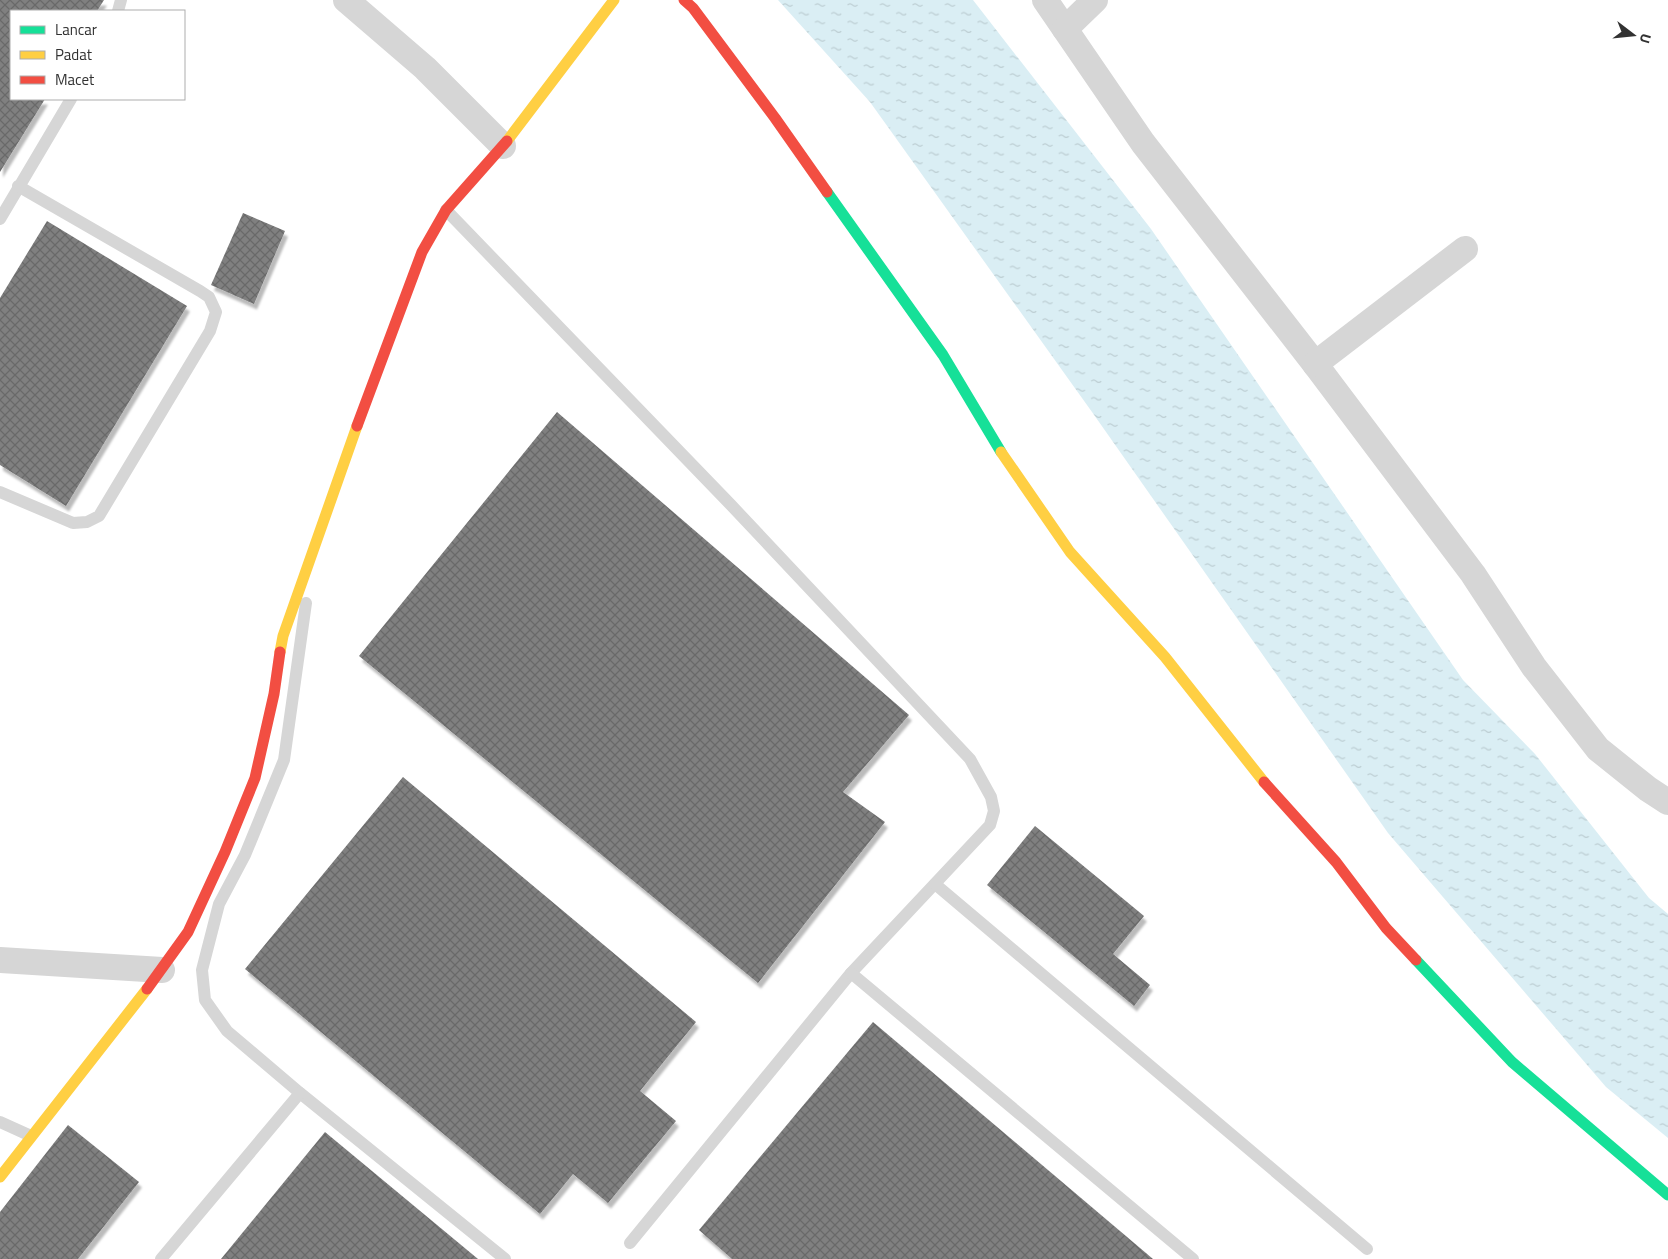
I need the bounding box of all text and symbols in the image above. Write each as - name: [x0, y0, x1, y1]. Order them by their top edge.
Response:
- legend: [10, 10, 185, 100]
- north arrow: [1608, 10, 1658, 60]
- text: Lancar: [55, 18, 97, 41]
- text: U: [1635, 31, 1657, 46]
- text: Padat: [55, 43, 93, 66]
- text: Macet: [55, 68, 95, 91]

